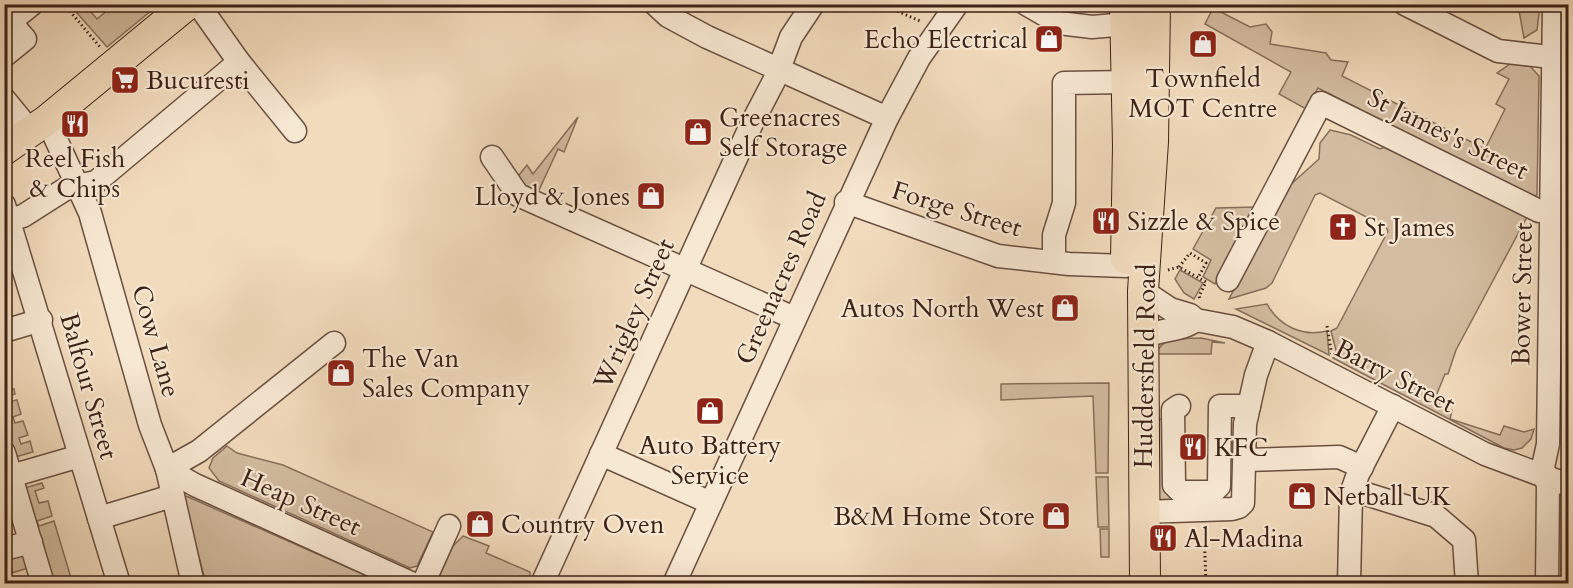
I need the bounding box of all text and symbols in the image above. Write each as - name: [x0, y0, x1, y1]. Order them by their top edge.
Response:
- place label: Echo Electrical: [864, 22, 1028, 57]
- shop icon: Echo Electrical: [1033, 23, 1065, 55]
- shop icon: Townfield MOT Centre: [1187, 28, 1219, 60]
- place label: Townfield MOT Centre: [1129, 61, 1277, 126]
- place label: Bucuresti: [146, 63, 250, 98]
- supermarket icon: Bucuresti: [109, 64, 141, 96]
- street label: St James's Street: [1362, 80, 1534, 188]
- place label: Greenacres Self Storage: [719, 100, 848, 165]
- restaurant icon: Reel Fish & Chips: [59, 108, 91, 140]
- shop icon: Greenacres Self Storage: [682, 116, 714, 148]
- place label: Reel Fish & Chips: [25, 141, 125, 206]
- street label: Forge Street: [888, 173, 1026, 245]
- place label: Lloyd & Jones: [475, 179, 630, 214]
- shop icon: Lloyd & Jones: [635, 180, 667, 212]
- street label: Greenacres Road: [727, 186, 835, 370]
- place label: Sizzle & Spice: [1127, 204, 1280, 239]
- restaurant icon: Sizzle & Spice: [1090, 205, 1122, 237]
- place label: St James: [1364, 210, 1455, 245]
- church icon: St James: [1327, 211, 1359, 243]
- street label: Bower Street: [1503, 222, 1541, 366]
- street label: Wrigley Street: [585, 233, 683, 396]
- street label: Huddersfield Road: [1126, 263, 1164, 469]
- street label: Cow Lane: [123, 281, 189, 401]
- place label: Autos North West: [841, 291, 1044, 326]
- shop icon: Autos North West: [1049, 292, 1081, 324]
- street label: Balfour Street: [51, 309, 127, 463]
- street label: Barry Street: [1329, 331, 1461, 421]
- place label: The Van Sales Company: [362, 341, 530, 406]
- shop icon: The Van Sales Company: [325, 357, 357, 389]
- shop icon: Auto Battery Service: [694, 395, 726, 427]
- place label: Auto Battery Service: [639, 428, 781, 493]
- place label: KFC: [1214, 430, 1268, 465]
- restaurant icon: KFC: [1177, 431, 1209, 463]
- street label: Heap Street: [235, 460, 367, 544]
- place label: Netball UK: [1323, 479, 1452, 514]
- shop icon: Netball UK: [1286, 480, 1318, 512]
- place label: B&M Home Store: [833, 499, 1035, 534]
- shop icon: B&M Home Store: [1040, 500, 1072, 532]
- place label: Country Oven: [501, 507, 665, 542]
- shop icon: Country Oven: [464, 508, 496, 540]
- place label: Al-Madina: [1184, 521, 1304, 556]
- restaurant icon: Al-Madina: [1147, 522, 1179, 554]

